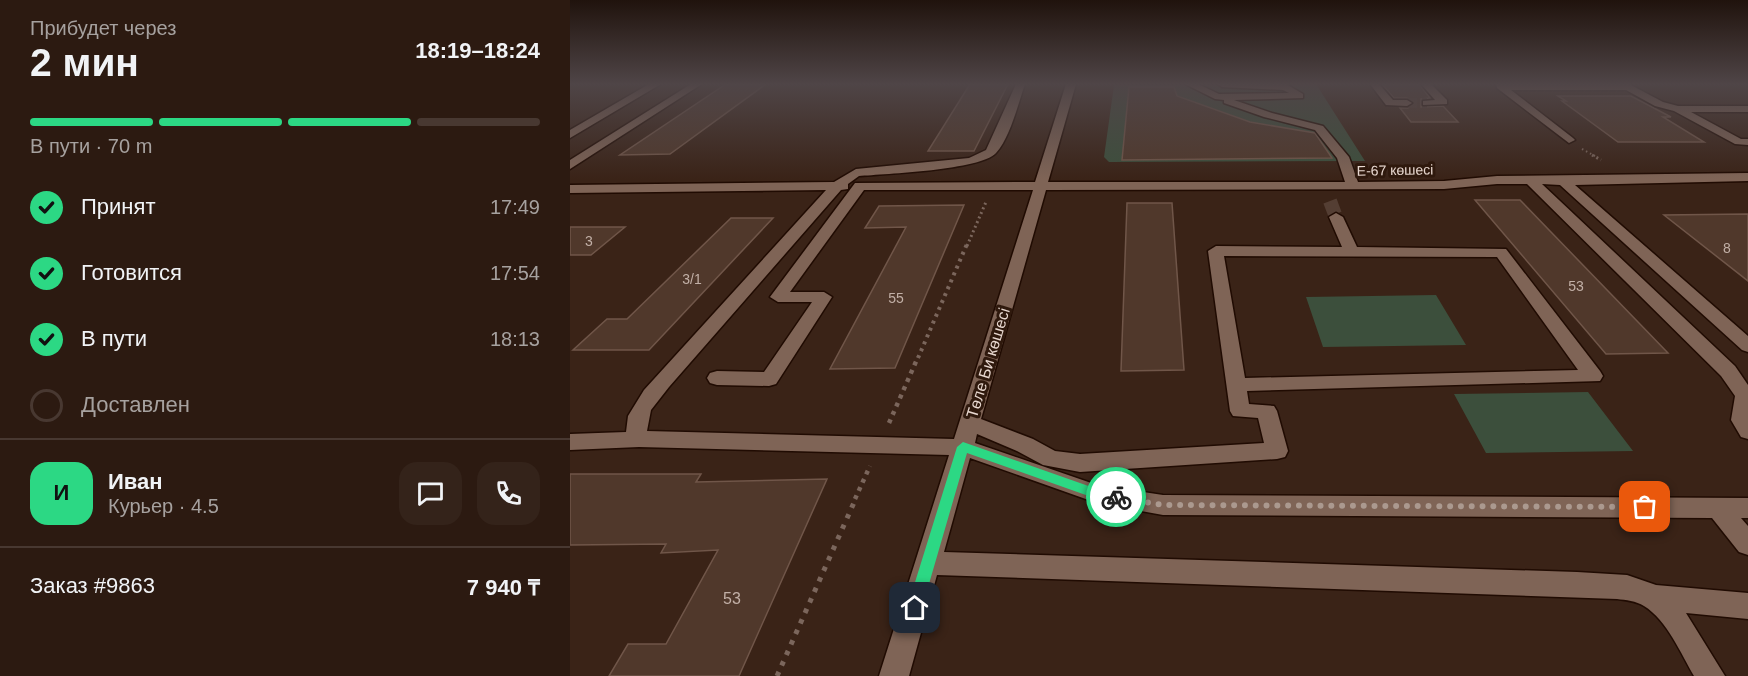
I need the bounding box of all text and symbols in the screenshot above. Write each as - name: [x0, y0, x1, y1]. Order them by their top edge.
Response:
- text: Прибудет через: [30, 17, 176, 39]
- text: 18:19–18:24: [415, 38, 540, 63]
- text: 2 мин: [30, 41, 139, 84]
- text: В пути · 70 m: [30, 135, 152, 157]
- street label: Е-67 көшесі: [1357, 161, 1433, 179]
- icon: check: [30, 191, 63, 224]
- text: Принят: [81, 194, 155, 219]
- text: 17:49: [490, 196, 540, 218]
- house number: 3: [585, 233, 593, 249]
- house number: 8: [1723, 240, 1731, 256]
- icon: check: [30, 257, 63, 290]
- text: Готовится: [81, 260, 182, 285]
- text: 17:54: [490, 262, 540, 284]
- house number: 3/1: [682, 271, 702, 287]
- house number: 53: [1568, 278, 1584, 294]
- house number: 55: [888, 290, 904, 306]
- street label: Төле Би көшесі: [963, 306, 1013, 420]
- icon: check: [30, 323, 63, 356]
- text: В пути: [81, 326, 147, 351]
- text: 18:13: [490, 328, 540, 350]
- text: Доставлен: [81, 392, 190, 417]
- button: chat: [399, 462, 462, 525]
- button: phone: [477, 462, 540, 525]
- courier: [1086, 467, 1146, 527]
- text: Иван: [108, 469, 163, 494]
- text: И: [54, 480, 69, 505]
- icon: bike: [1100, 481, 1133, 514]
- pin: [1619, 481, 1670, 532]
- icon: bag: [1628, 490, 1661, 523]
- text: Курьер · 4.5: [108, 495, 219, 517]
- text: Заказ #9863: [30, 573, 155, 598]
- text: 7 940 ₸: [467, 575, 540, 600]
- pin: [889, 582, 940, 633]
- house number: 53: [723, 590, 741, 607]
- icon: home: [898, 591, 931, 624]

